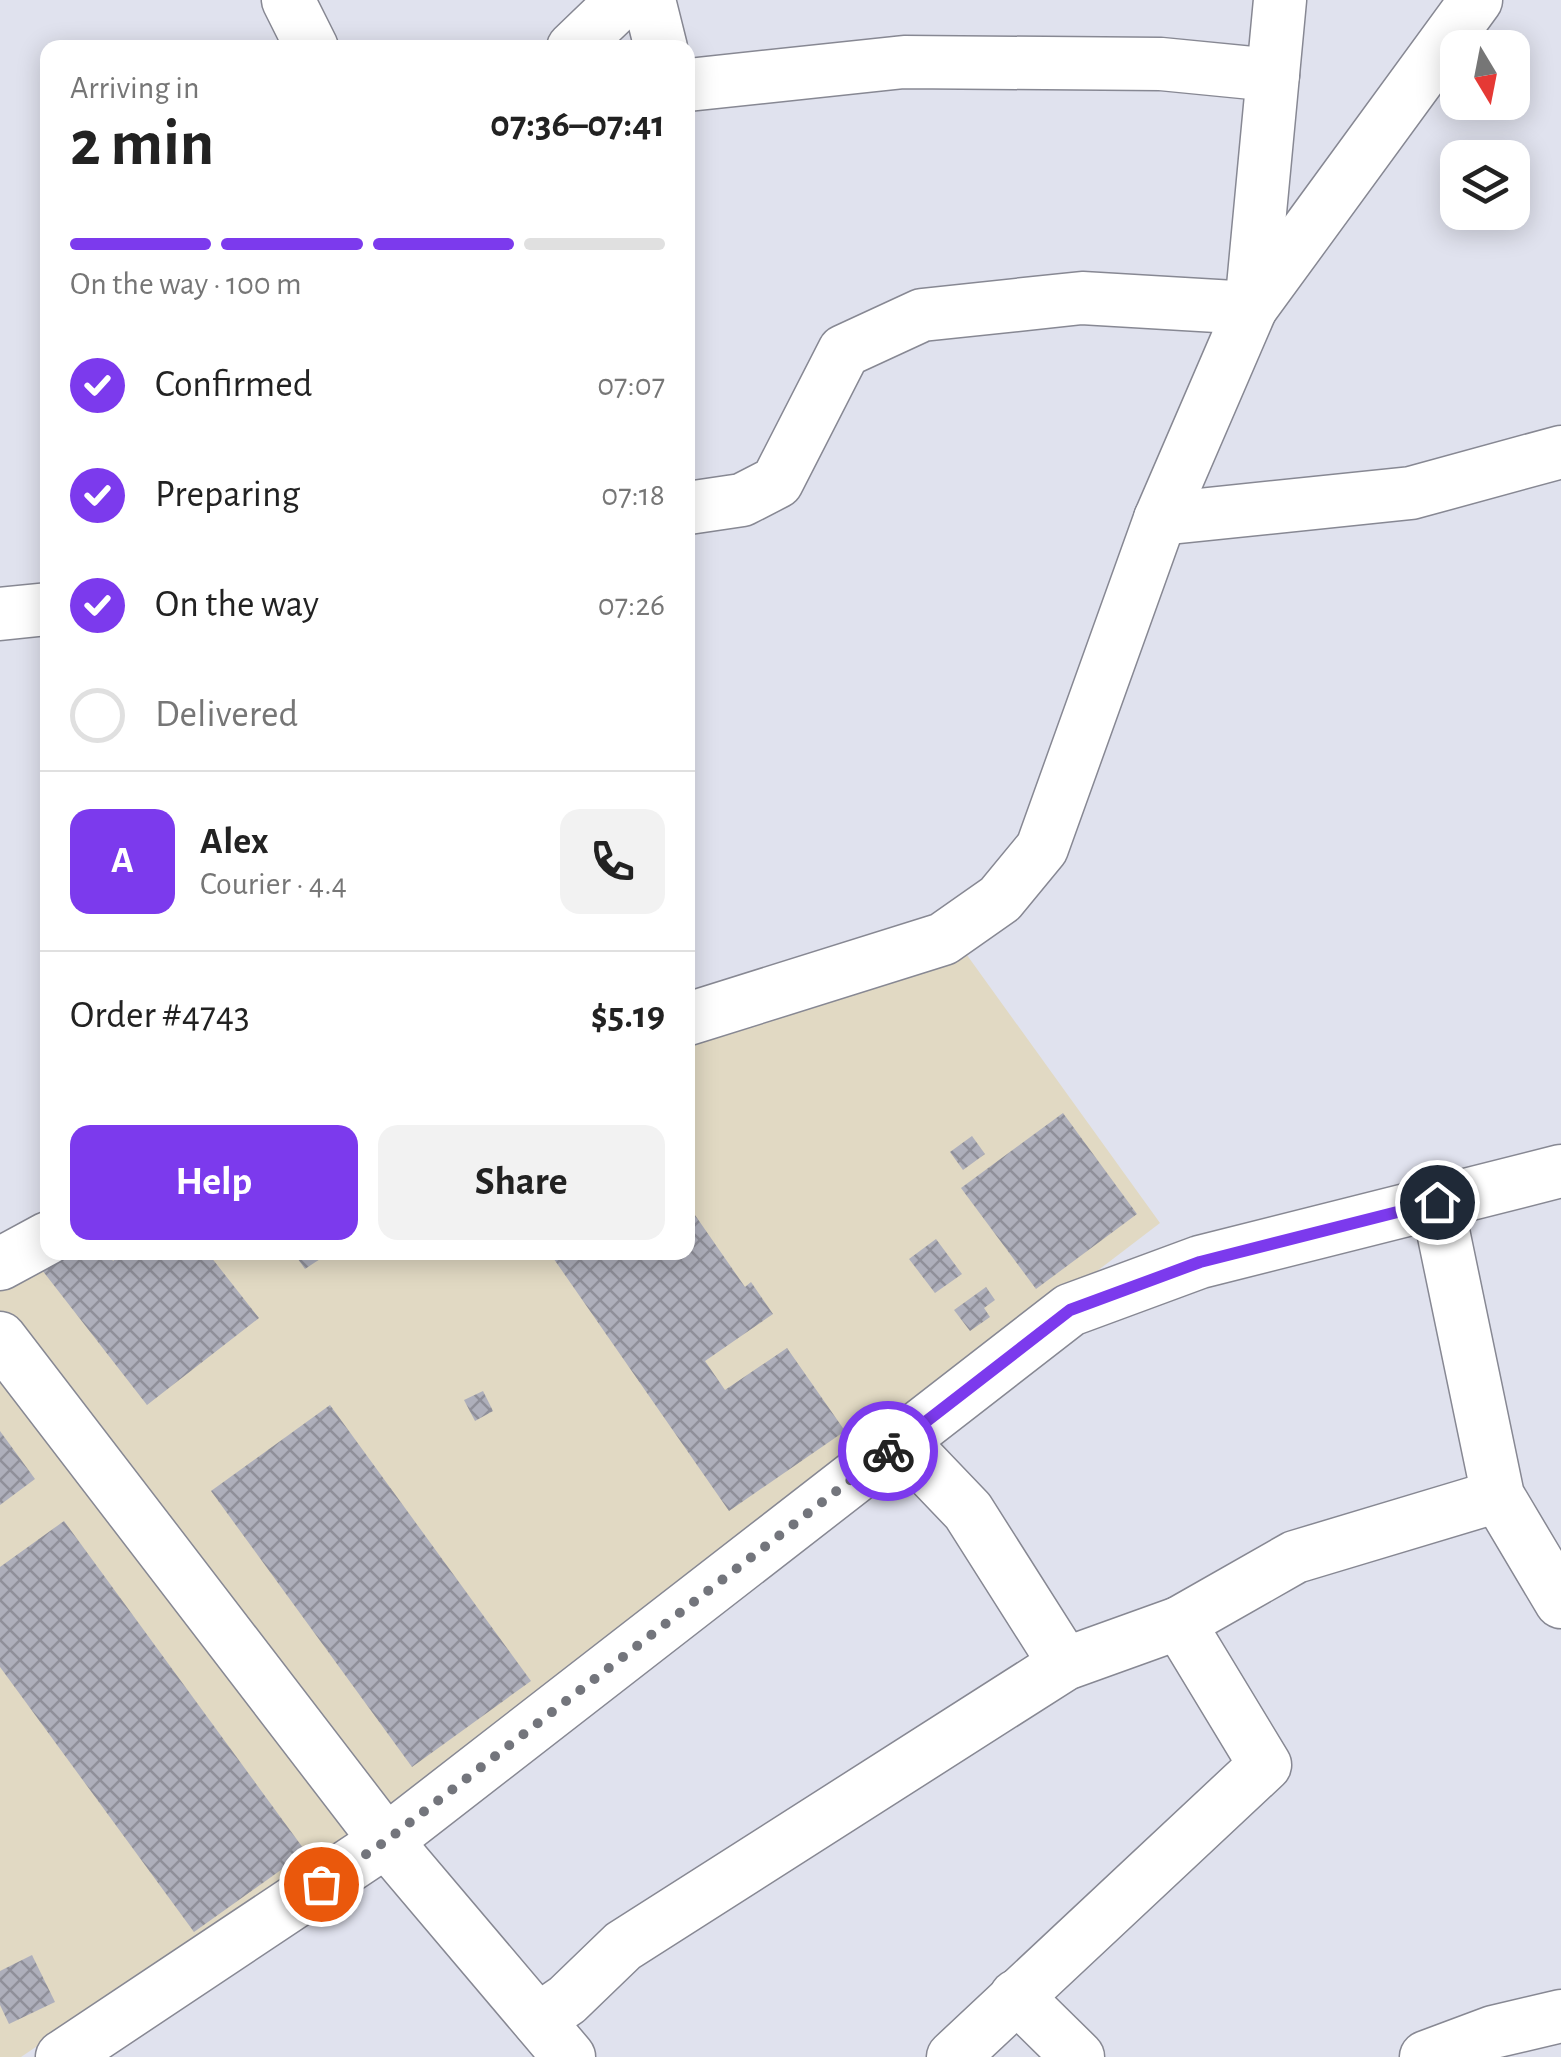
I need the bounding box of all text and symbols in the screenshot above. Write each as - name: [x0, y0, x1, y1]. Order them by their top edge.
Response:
- north arrow: [1440, 30, 1530, 120]
- map controls: [1440, 30, 1530, 230]
- text: Arriving in: [70, 72, 199, 104]
- text: 07:36–07:41: [490, 106, 665, 144]
- text: 2 min: [70, 112, 214, 177]
- button: layers: [1440, 140, 1530, 230]
- text: On the way · 100 m: [70, 268, 302, 300]
- icon: check: [70, 358, 125, 413]
- text: Confirmed: [155, 366, 312, 404]
- text: 07:07: [597, 369, 665, 401]
- icon: check: [70, 468, 125, 523]
- text: Preparing: [155, 476, 300, 514]
- text: 07:18: [601, 479, 665, 511]
- icon: check: [70, 578, 125, 633]
- text: On the way: [155, 586, 319, 624]
- text: 07:26: [598, 589, 665, 621]
- text: Delivered: [155, 696, 298, 734]
- button: phone: [560, 809, 665, 914]
- text: Alex: [200, 823, 269, 861]
- text: A: [111, 842, 134, 880]
- text: Courier · 4.4: [200, 868, 347, 900]
- text: Order #4743: [70, 997, 250, 1035]
- text: $5.19: [591, 997, 665, 1035]
- button: Help: [70, 1125, 358, 1240]
- button: Share: [378, 1125, 665, 1240]
- pin: [1395, 1160, 1480, 1245]
- icon: home: [1410, 1175, 1465, 1230]
- courier: [838, 1401, 938, 1501]
- icon: bike: [861, 1424, 916, 1479]
- pin: [279, 1842, 364, 1927]
- icon: bag: [294, 1857, 349, 1912]

